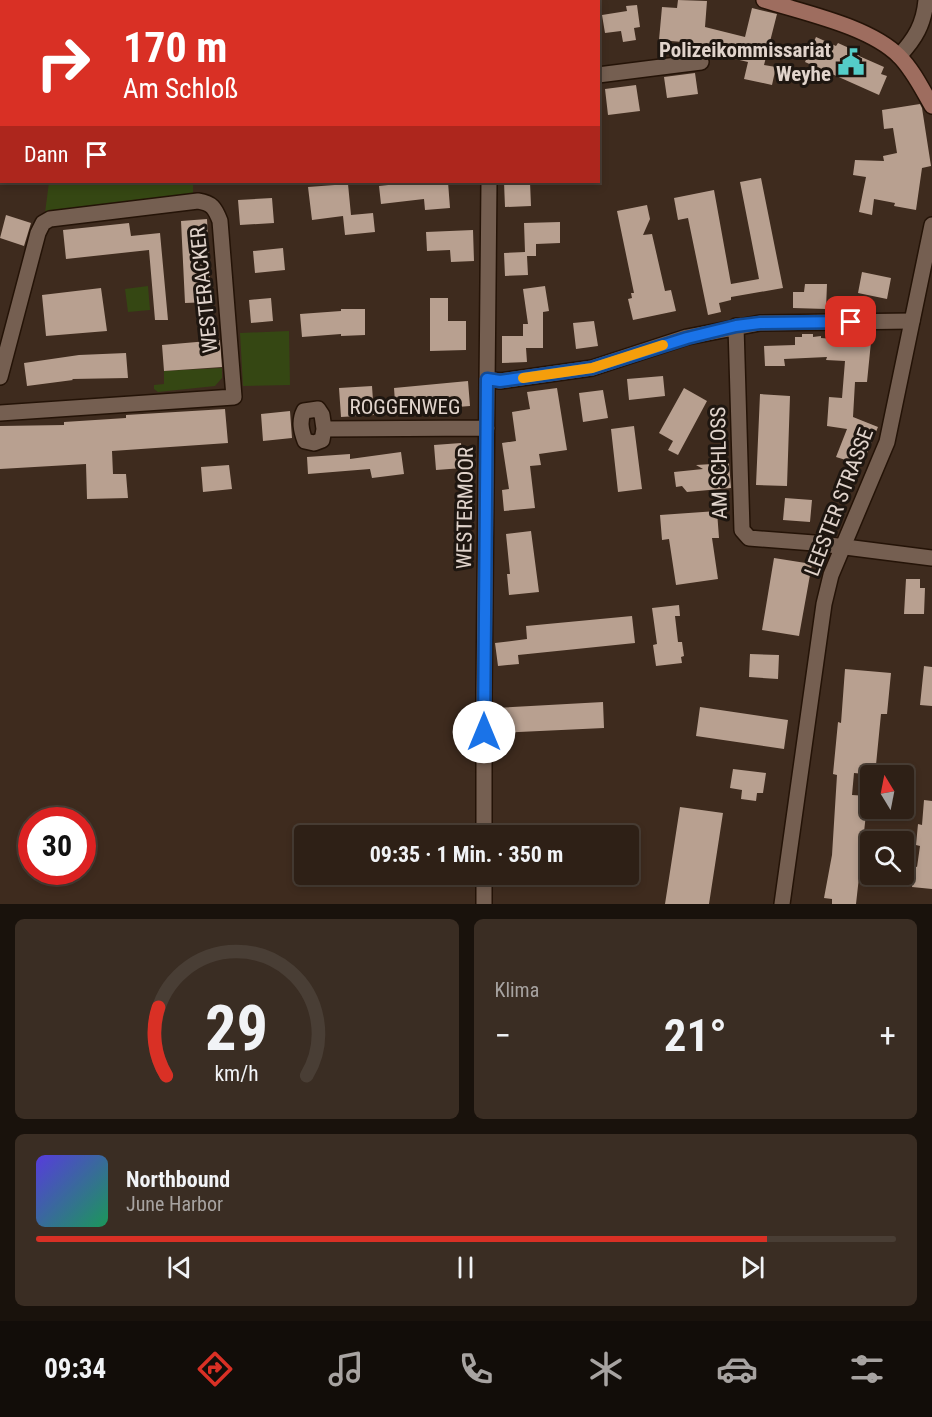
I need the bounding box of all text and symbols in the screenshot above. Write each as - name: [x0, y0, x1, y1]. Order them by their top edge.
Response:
- text: 170 m: [123, 23, 228, 72]
- icon: right: [24, 24, 102, 102]
- place label: Polizeikommissariat Weyhe: [659, 38, 831, 86]
- public building icon: Polizeikommissariat Weyhe: [836, 47, 866, 77]
- text: Am Schloß: [123, 73, 238, 105]
- icon: arrive: [80, 138, 113, 171]
- text: Dann: [24, 142, 68, 167]
- street label: WESTERACKER: [185, 226, 223, 354]
- pin: [825, 296, 876, 347]
- icon: arrive: [834, 305, 867, 338]
- street label: ROGGENWEG: [350, 395, 460, 419]
- street label: AM SCHLOSS: [706, 407, 732, 519]
- street label: LEESTER STRASSE: [800, 425, 878, 579]
- street label: WESTERMOOR: [452, 447, 478, 569]
- position arrow: [452, 700, 516, 764]
- north arrow: [860, 765, 914, 819]
- map controls: [860, 765, 914, 885]
- speed limit sign: 30: [18, 807, 96, 885]
- button: search: [860, 831, 914, 885]
- text: 09:35 · 1 Min. · 350 m: [370, 842, 563, 867]
- text: Klima: [495, 978, 539, 1002]
- text: 29: [205, 992, 268, 1065]
- text: 21°: [664, 1009, 727, 1062]
- text: −: [495, 1016, 511, 1055]
- text: +: [880, 1016, 896, 1055]
- text: km/h: [215, 1061, 259, 1086]
- text: Northbound: [126, 1167, 230, 1192]
- text: June Harbor: [126, 1192, 223, 1216]
- icon: previous: [163, 1251, 196, 1284]
- icon: pause: [449, 1251, 482, 1284]
- icon: next: [736, 1251, 769, 1284]
- icon: directions: [194, 1348, 236, 1390]
- icon: music: [325, 1348, 367, 1390]
- icon: phone: [455, 1348, 497, 1390]
- icon: climate: [585, 1348, 627, 1390]
- icon: car: [716, 1348, 758, 1390]
- icon: filters: [846, 1348, 888, 1390]
- text: 09:34: [44, 1353, 106, 1385]

